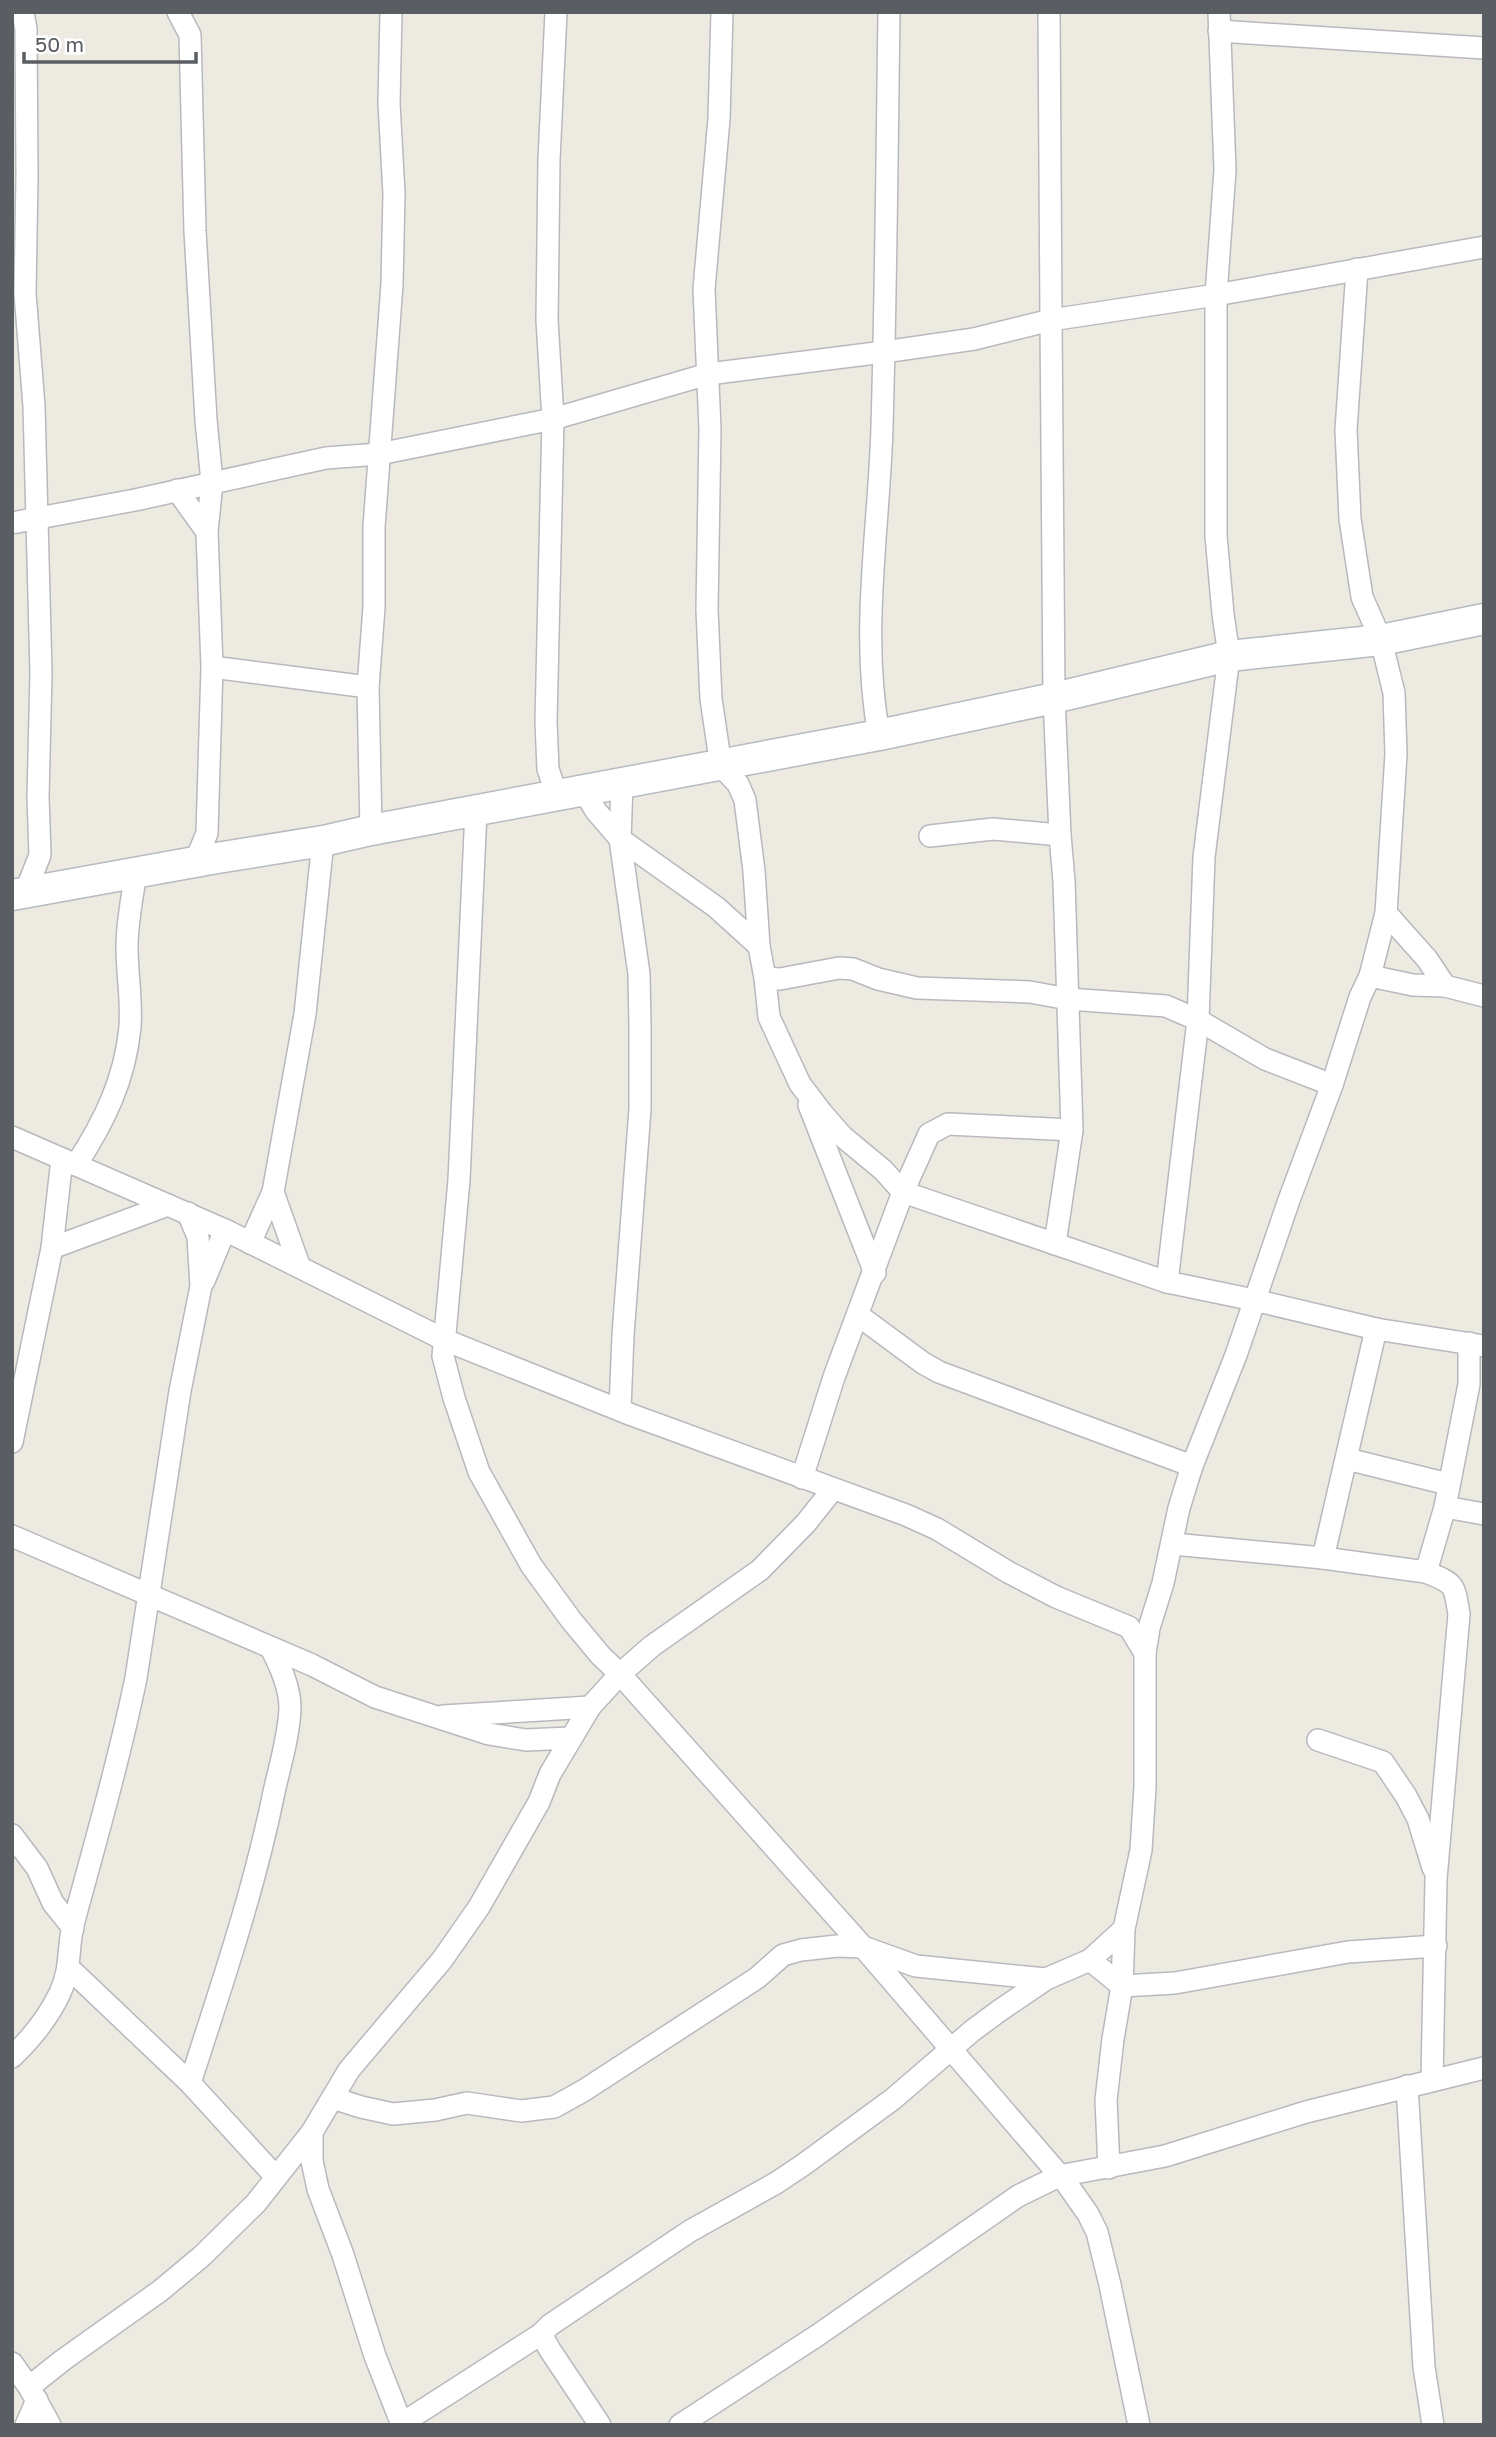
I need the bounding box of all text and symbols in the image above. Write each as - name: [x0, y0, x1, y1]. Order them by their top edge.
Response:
- scale bar: [24, 21, 196, 65]
- text: 50 m: [35, 31, 84, 57]

